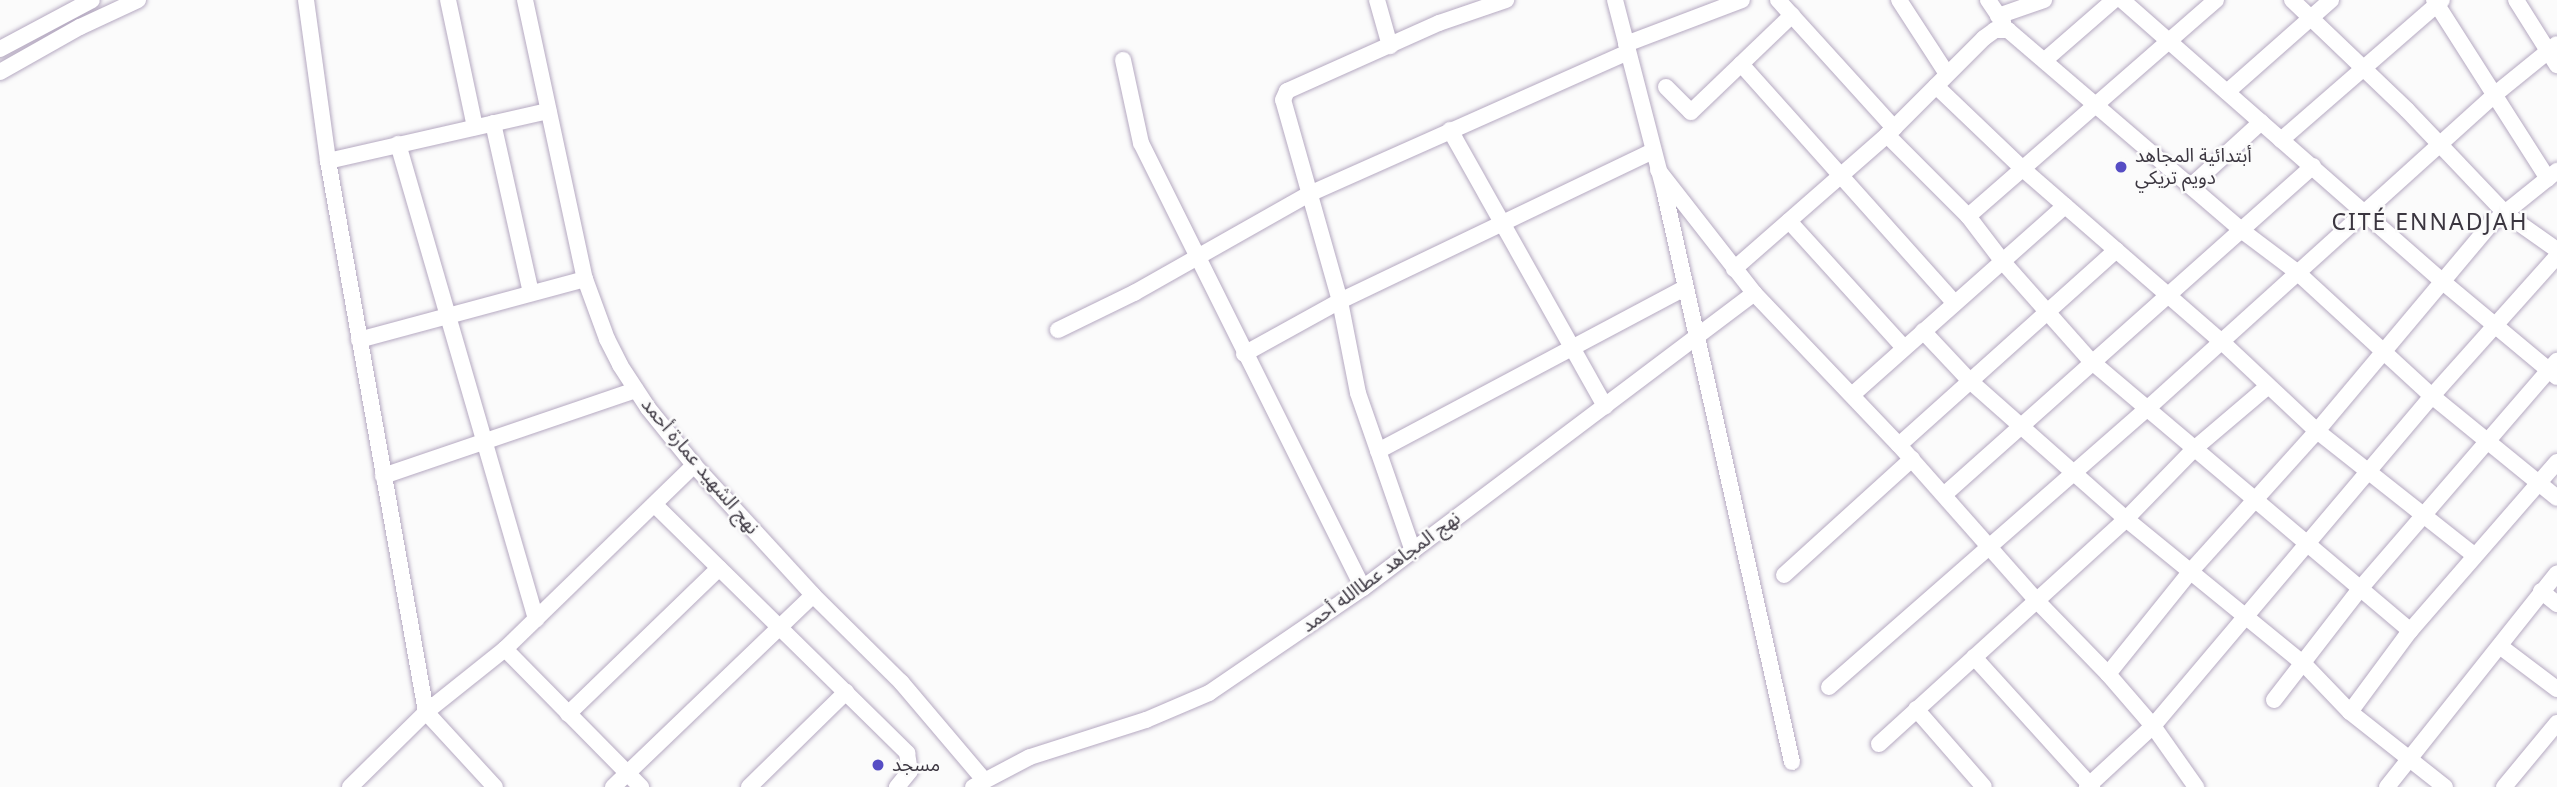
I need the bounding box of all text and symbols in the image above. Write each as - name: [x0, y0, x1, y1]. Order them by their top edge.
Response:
- place label: أبتدائية المجاهد دويم تريكي: [2135, 145, 2252, 189]
- marker: أبتدائية المجاهد دويم تريكي: [2113, 159, 2129, 175]
- district label: CITÉ ENNADJAH: [2333, 207, 2527, 235]
- street label: نهج الشهيد عمارة أحمد: [636, 393, 764, 539]
- street label: نهج المجاهد عطاالله أحمد: [1297, 507, 1465, 637]
- place label: مسجد: [892, 754, 940, 776]
- marker: مسجد: [870, 757, 886, 773]

